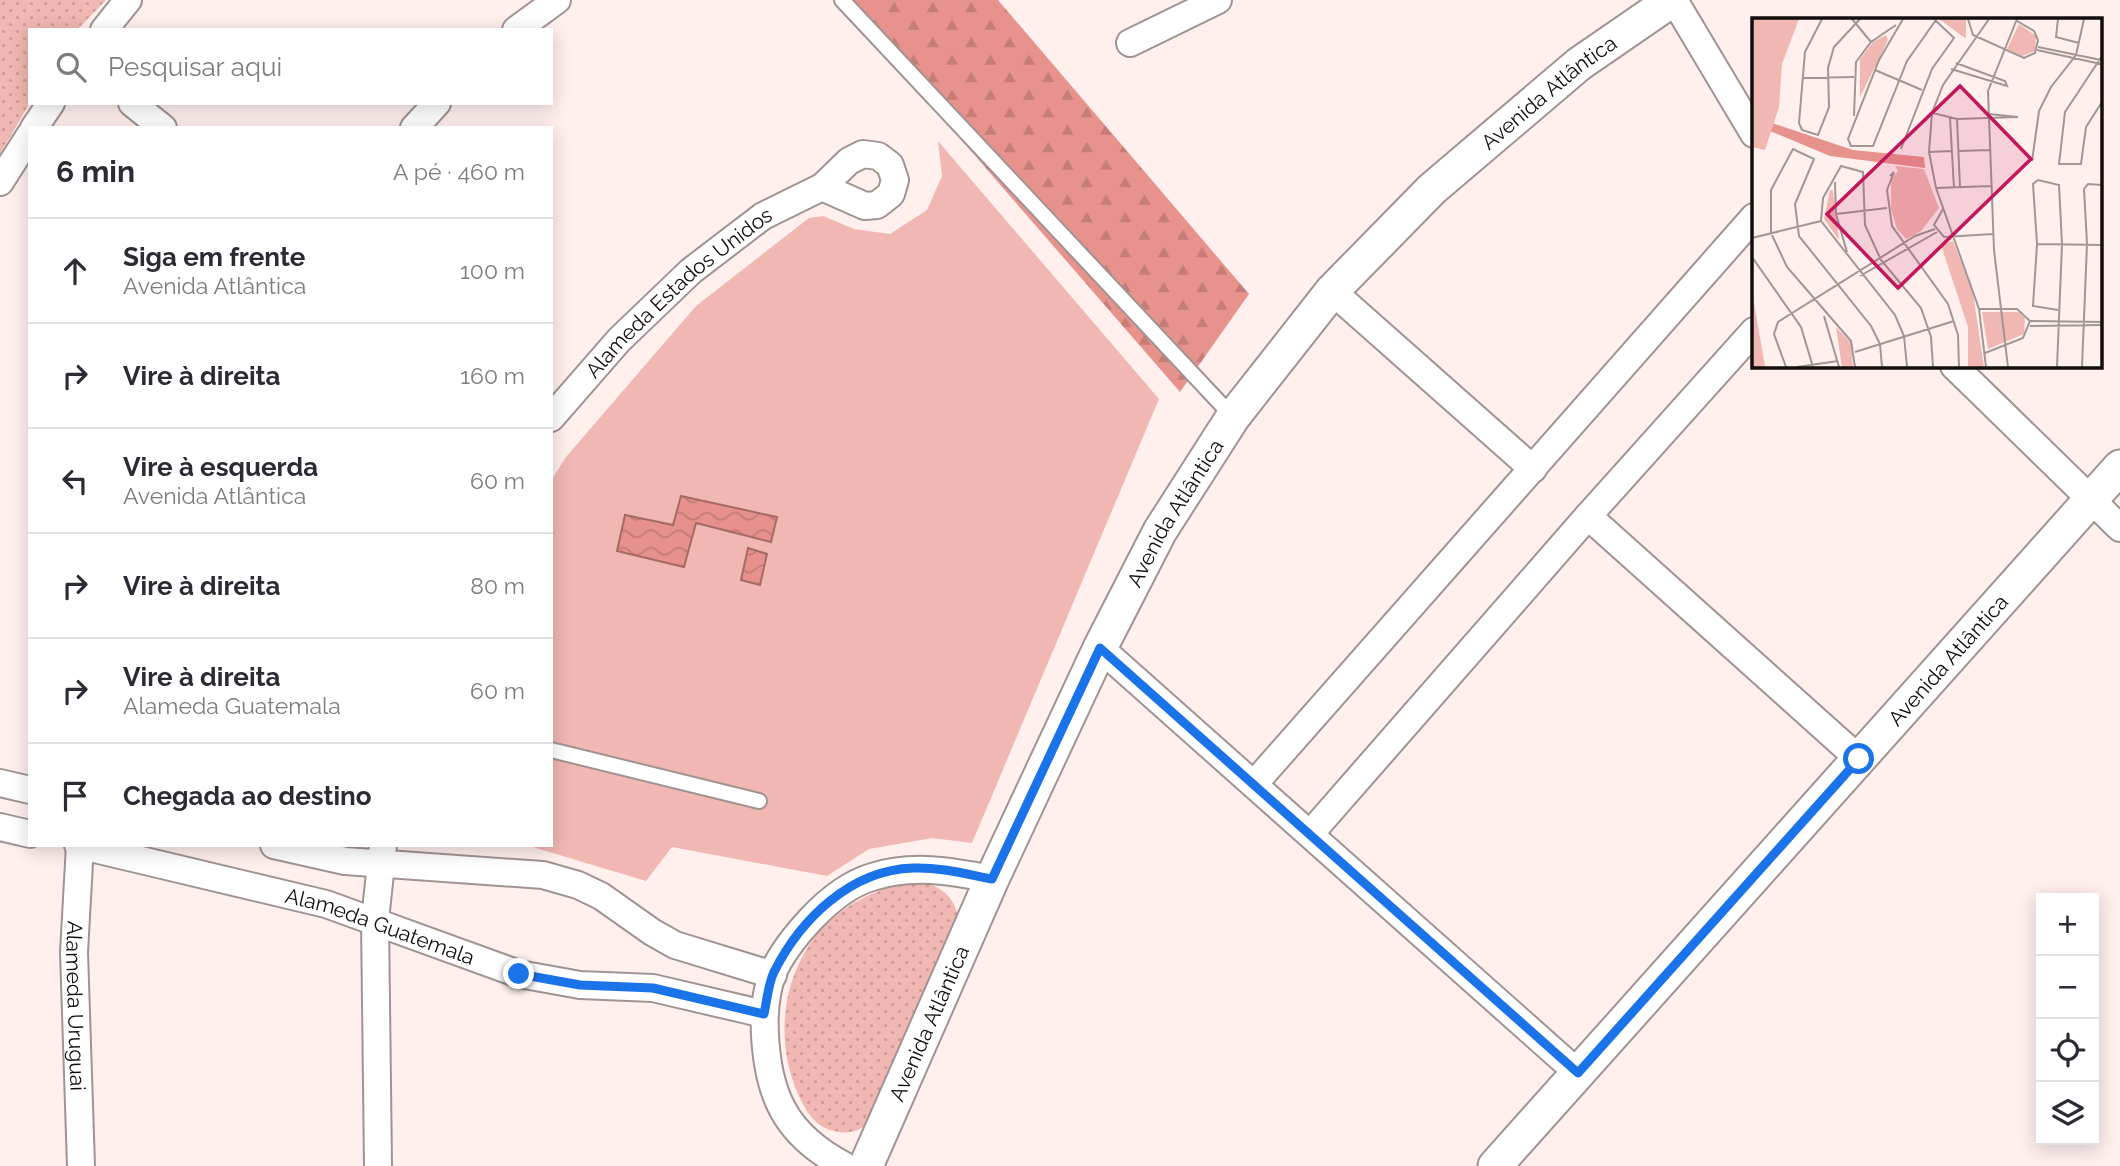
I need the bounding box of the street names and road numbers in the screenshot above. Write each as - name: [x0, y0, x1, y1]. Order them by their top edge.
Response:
- street label: Avenida Atlântica: [1476, 30, 1621, 155]
- street label: Alameda Estados Unidos: [580, 201, 776, 382]
- street label: Avenida Atlântica: [1121, 434, 1228, 591]
- street label: Avenida Atlântica: [1882, 589, 2013, 731]
- street label: Alameda Guatemala: [283, 882, 478, 969]
- street label: Alameda Uruguai: [62, 920, 91, 1091]
- street label: Avenida Atlântica: [884, 941, 974, 1105]

